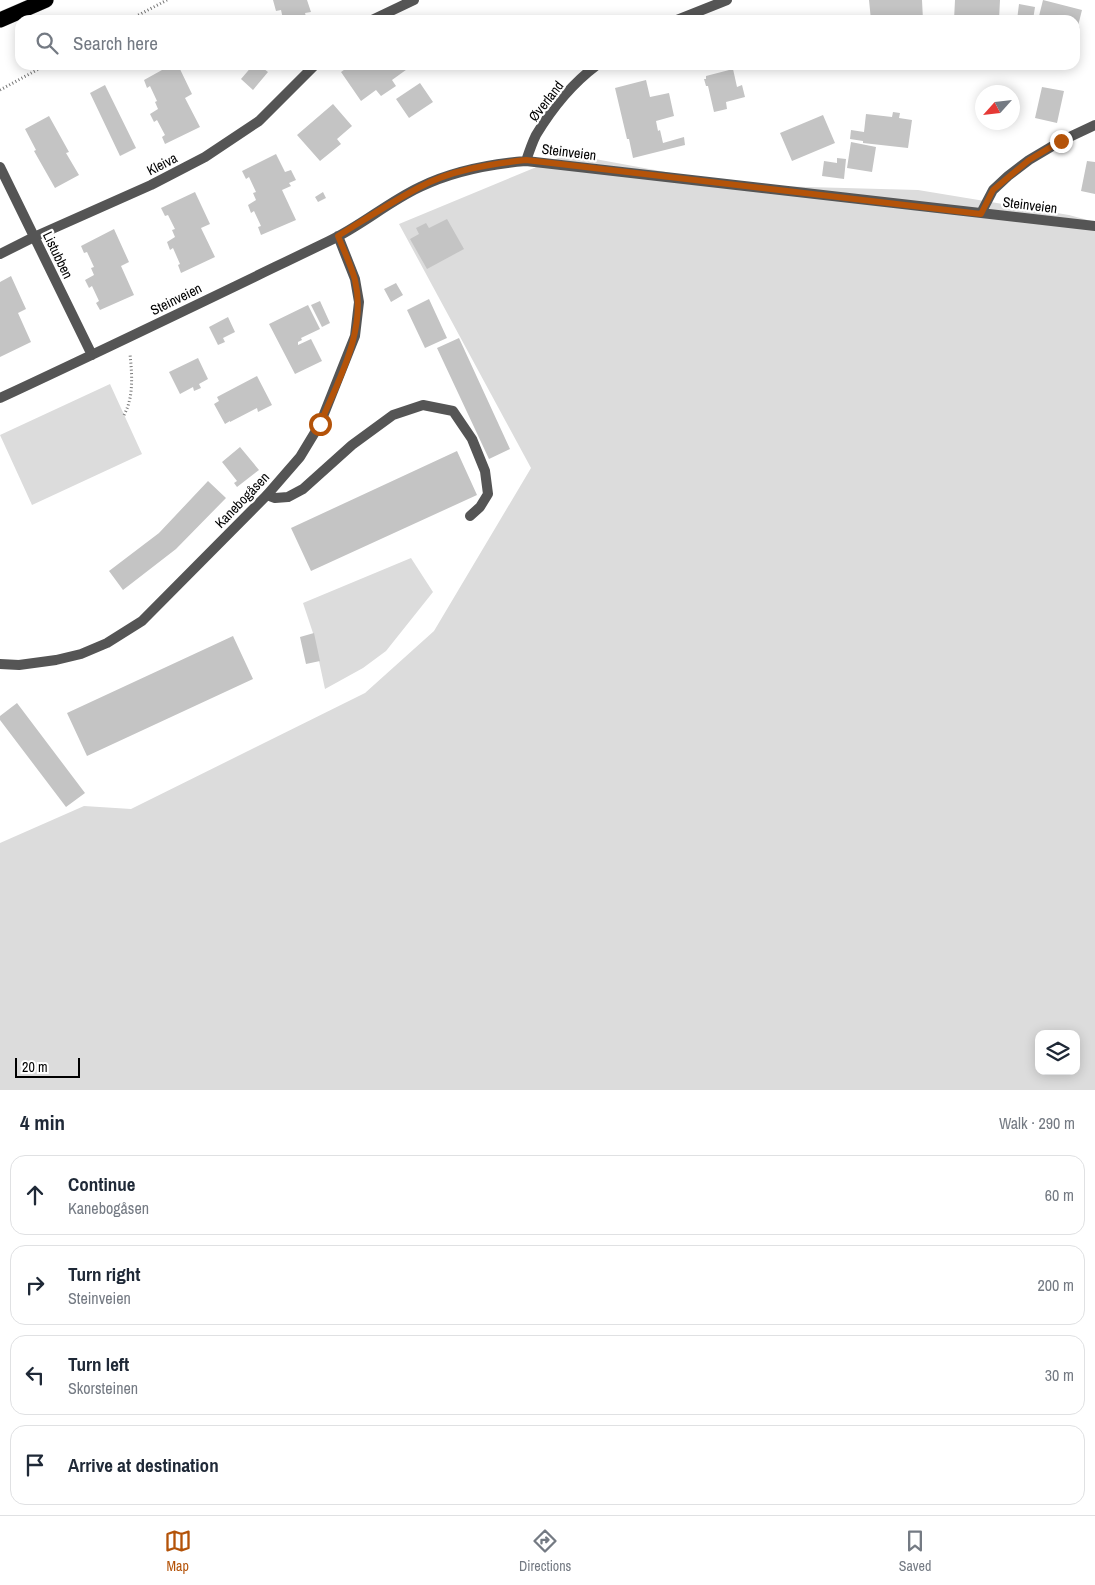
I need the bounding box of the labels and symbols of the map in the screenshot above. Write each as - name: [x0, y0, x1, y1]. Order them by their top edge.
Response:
- street label: Øverland: [525, 77, 567, 125]
- north arrow: [975, 85, 1020, 130]
- route end: [1050, 130, 1073, 153]
- street label: Steinveien: [541, 140, 597, 164]
- street label: Kleiva: [144, 148, 181, 179]
- street label: Steinveien: [1002, 193, 1058, 217]
- street label: Listubben: [39, 228, 77, 282]
- street label: Steinveien: [147, 279, 205, 319]
- route start: [309, 413, 332, 436]
- street label: Kanebogåsen: [211, 468, 273, 532]
- scale bar: [15, 1055, 80, 1078]

